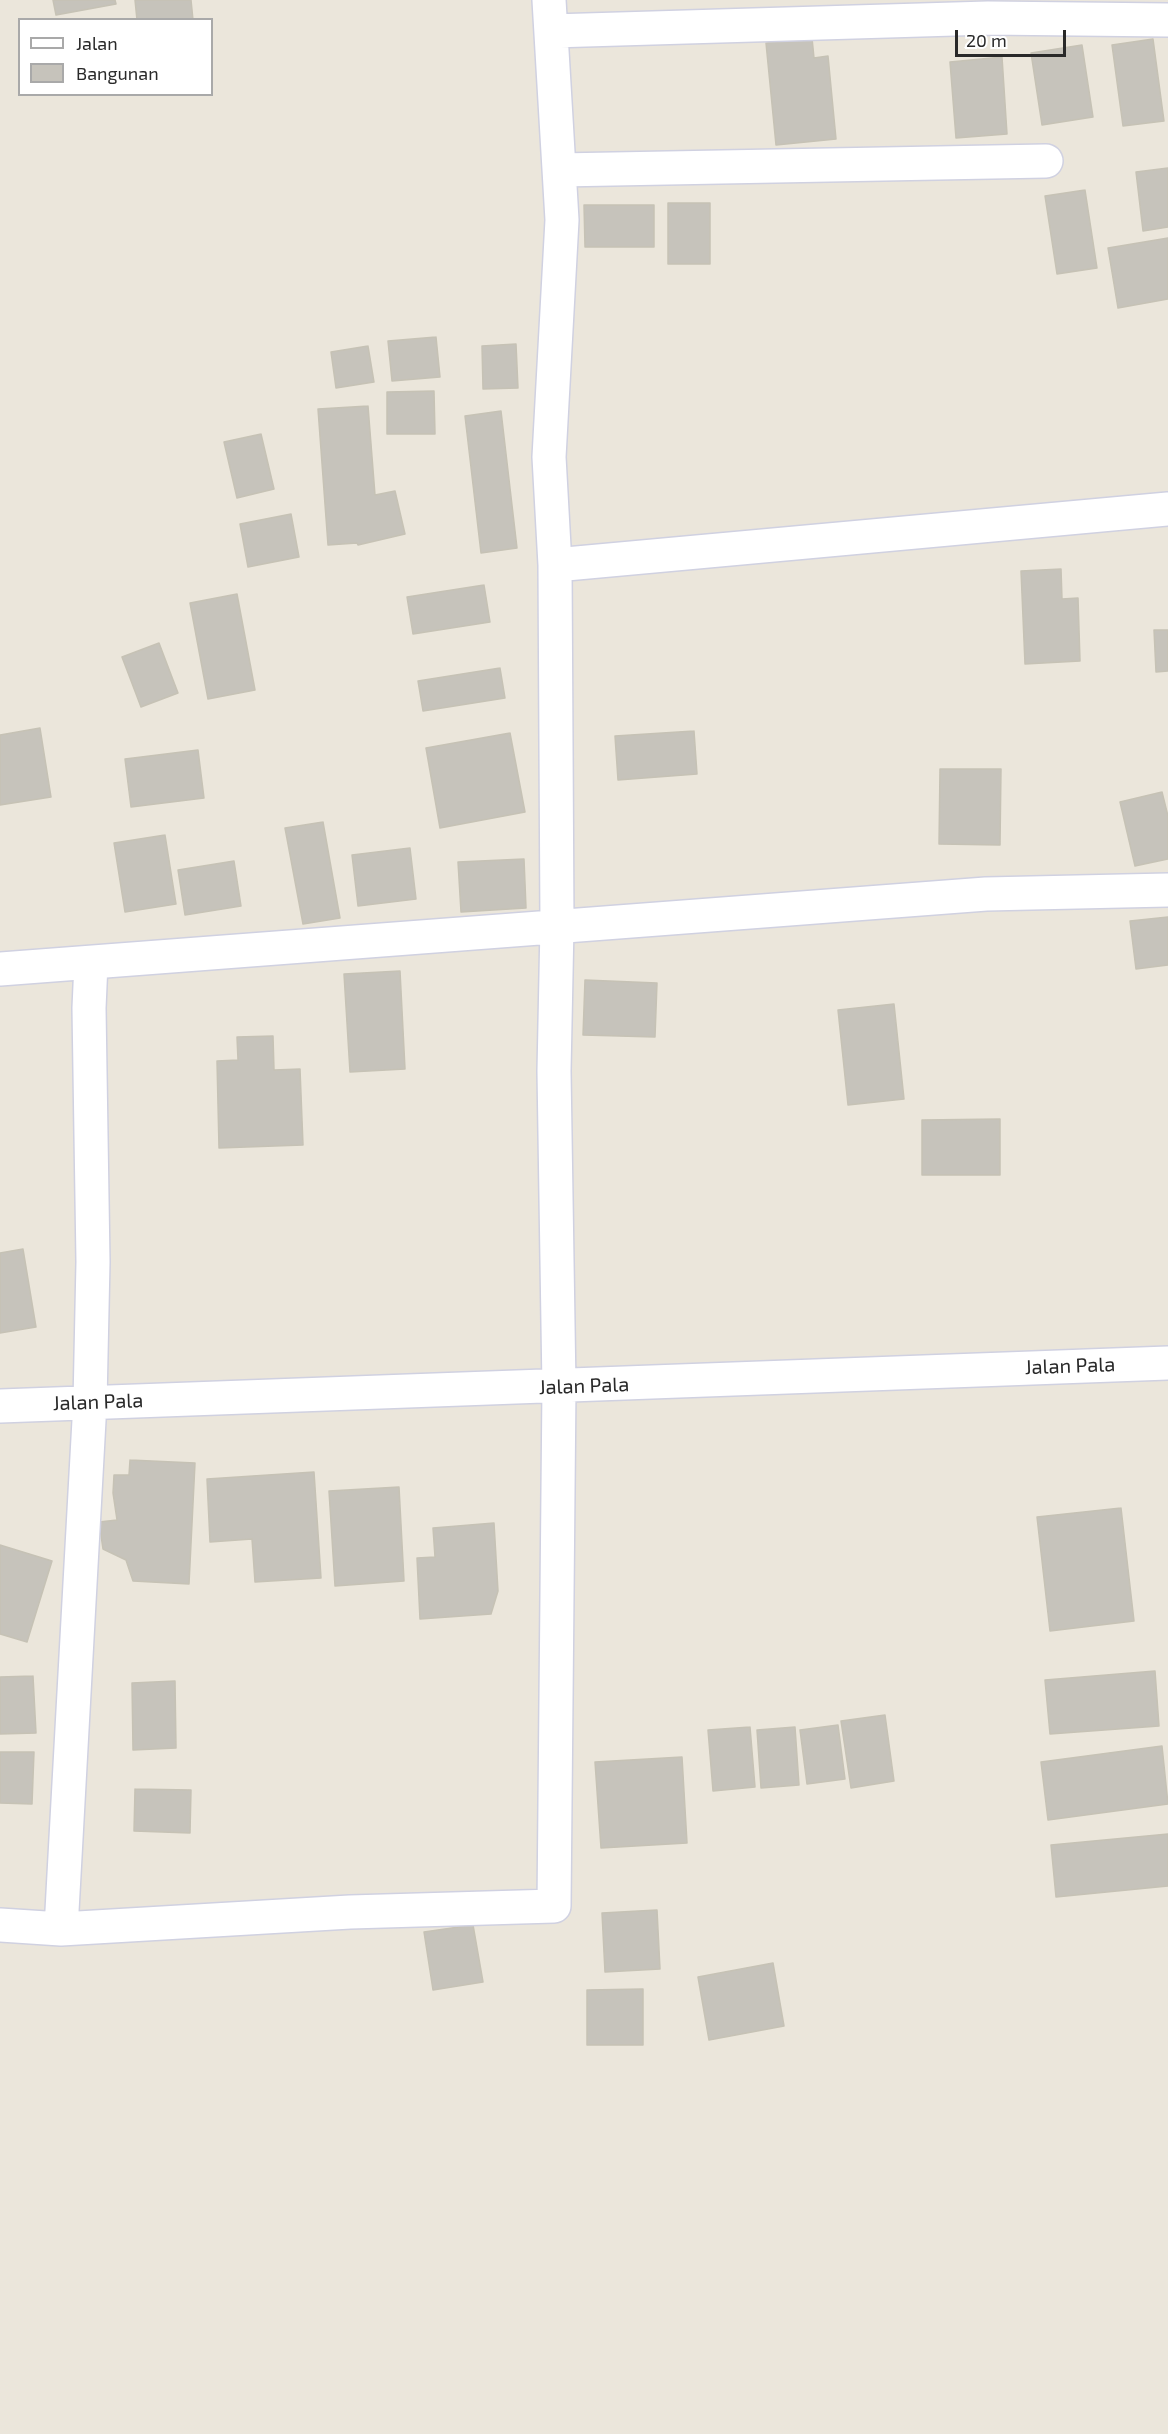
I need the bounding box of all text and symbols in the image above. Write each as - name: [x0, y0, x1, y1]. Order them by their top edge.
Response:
- legend: [18, 18, 213, 96]
- scale bar: [958, 18, 1069, 56]
- text: 20 m: [966, 29, 1007, 51]
- text: Jalan: [76, 32, 118, 54]
- text: Bangunan: [76, 62, 159, 84]
- street label: Jalan Pala: [1024, 1352, 1116, 1380]
- street label: Jalan Pala: [538, 1372, 630, 1400]
- street label: Jalan Pala: [52, 1388, 144, 1416]

